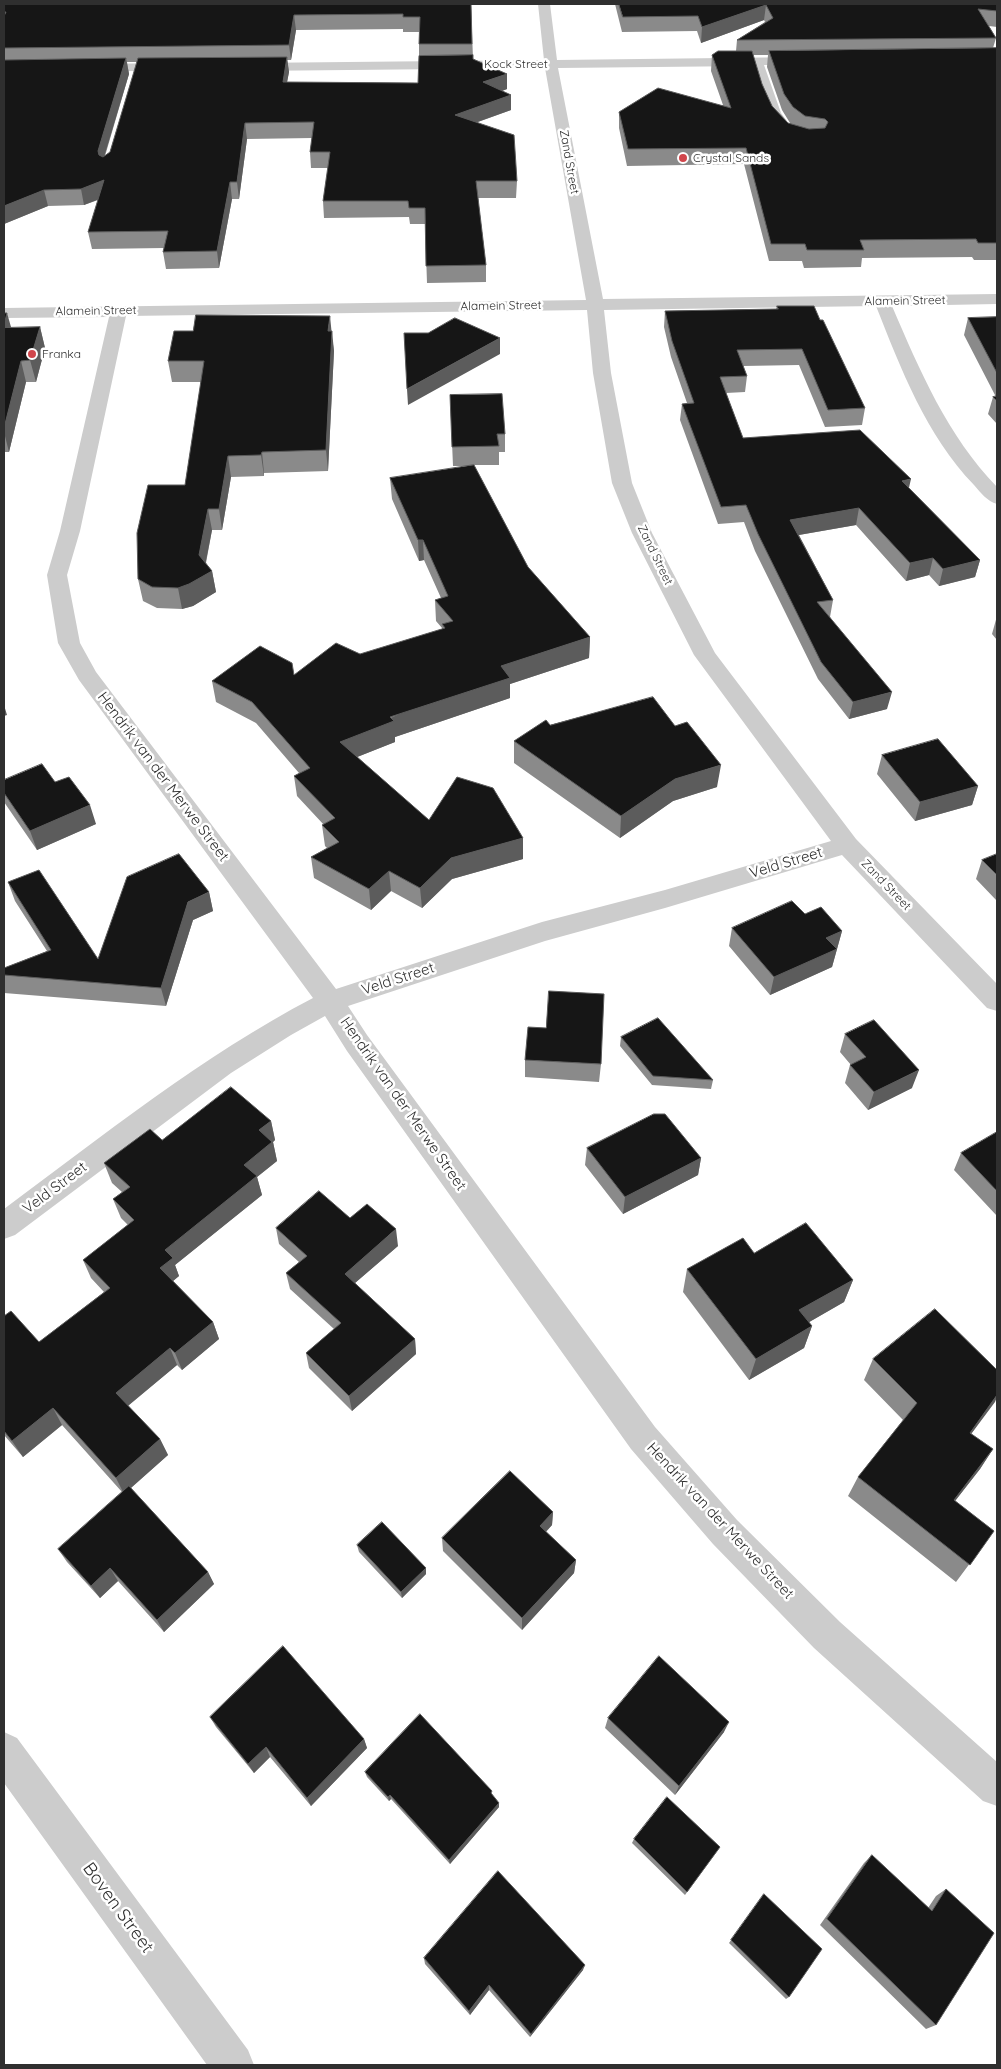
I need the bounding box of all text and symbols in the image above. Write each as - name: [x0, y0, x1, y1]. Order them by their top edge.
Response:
- street label: Kock Street: [484, 57, 548, 71]
- street label: Zand Street: [556, 129, 582, 195]
- place label: Crystal Sands: [693, 151, 769, 165]
- marker: Crystal Sands: [677, 152, 689, 164]
- street label: Alamein Street: [864, 293, 946, 309]
- street label: Alamein Street: [460, 298, 542, 314]
- street label: Alamein Street: [55, 303, 137, 319]
- place label: Franka: [42, 347, 81, 361]
- marker: Franka: [26, 348, 38, 360]
- street label: Zand Street: [634, 523, 676, 587]
- street label: Hendrik van der Merwe Street: [93, 689, 233, 865]
- street label: Veld Street: [747, 843, 825, 883]
- street label: Zand Street: [858, 857, 914, 913]
- street label: Veld Street: [359, 959, 437, 999]
- street label: Hendrik van der Merwe Street: [336, 1014, 470, 1194]
- street label: Veld Street: [19, 1158, 91, 1218]
- street label: Hendrik van der Merwe Street: [643, 1439, 797, 1603]
- street label: Boven Street: [78, 1859, 158, 1957]

